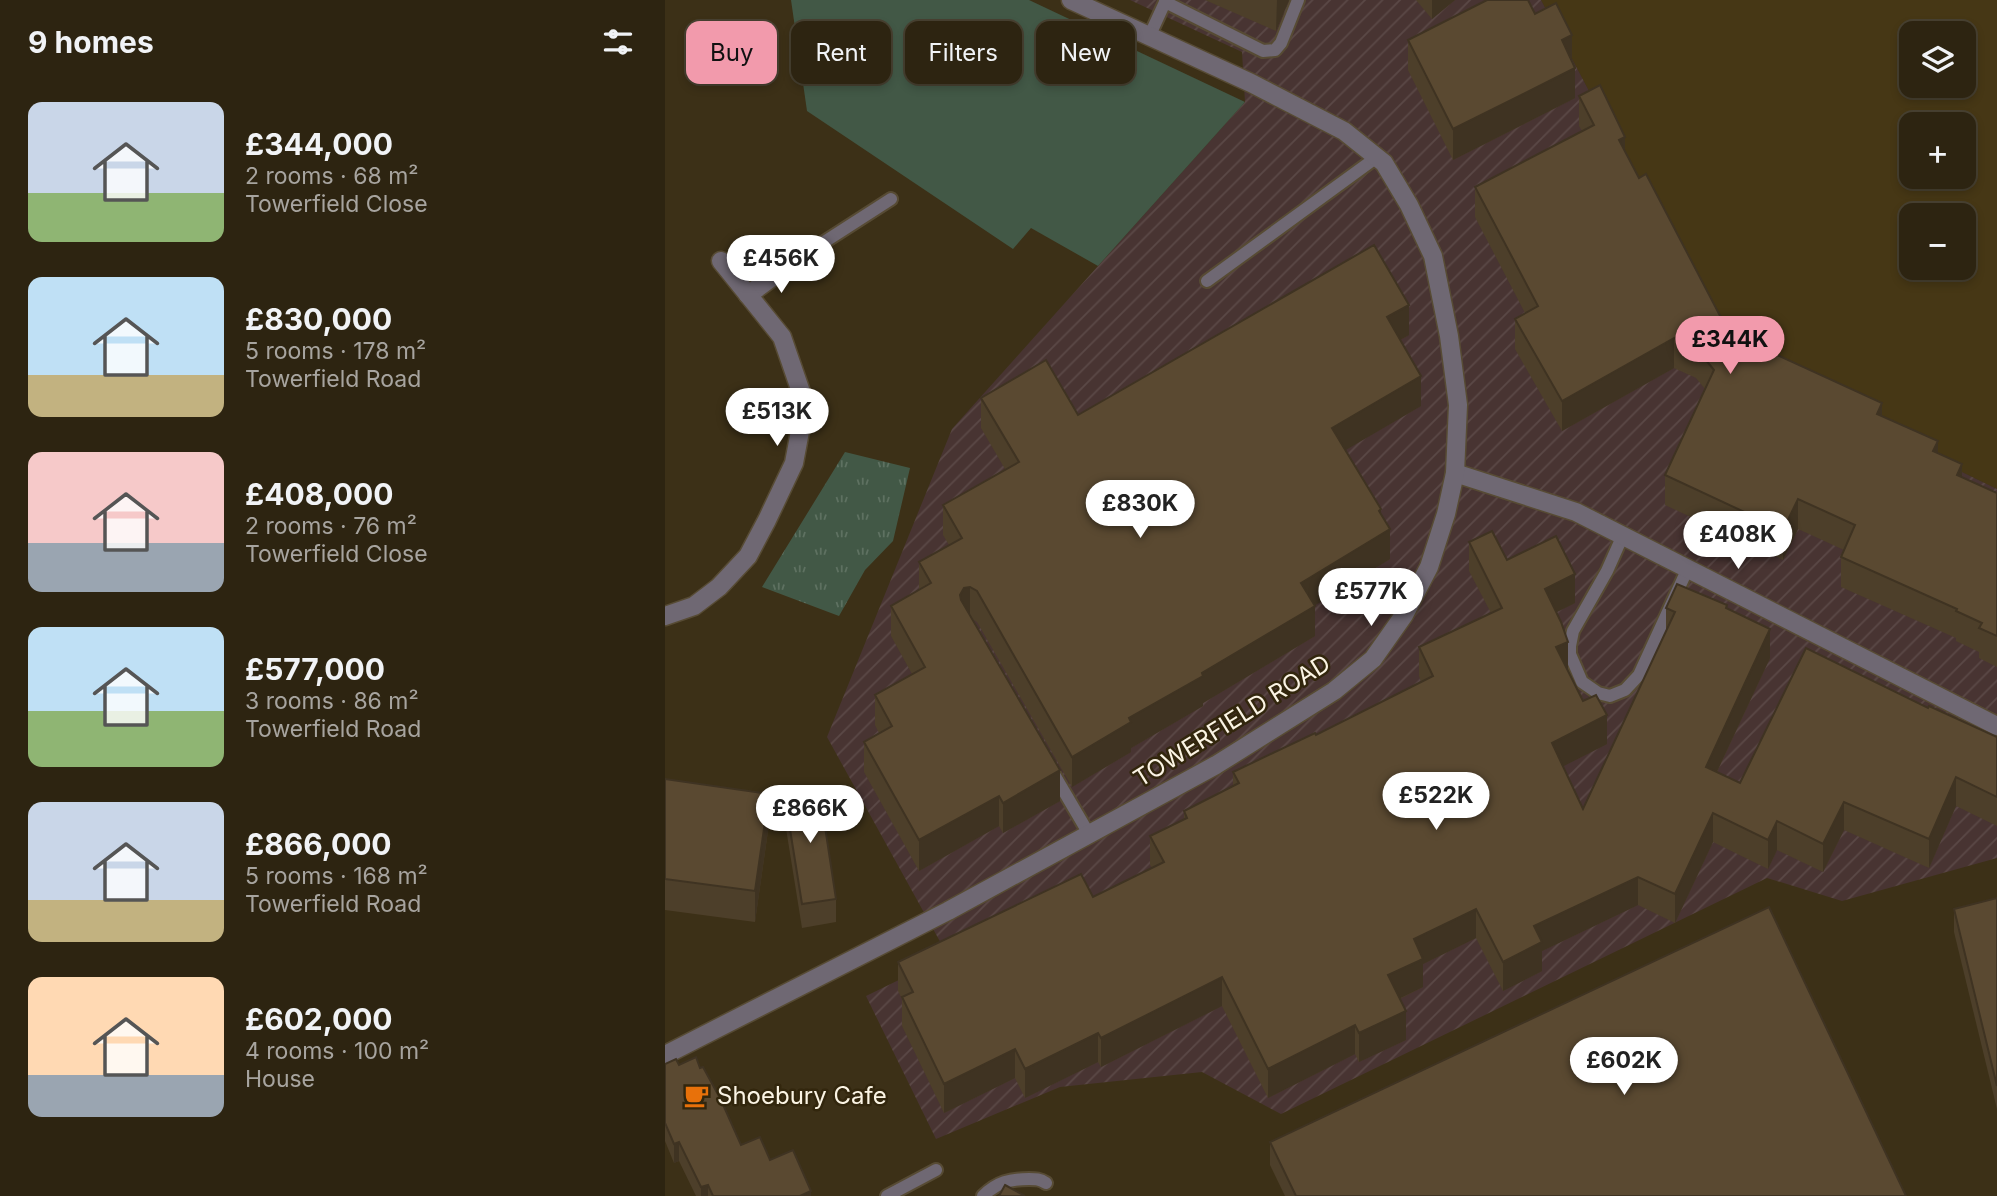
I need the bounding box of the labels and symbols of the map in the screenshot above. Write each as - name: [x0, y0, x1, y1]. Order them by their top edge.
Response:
- pin: £456K: [732, 236, 830, 295]
- pin: £344K: [1681, 316, 1779, 376]
- pin: £513K: [728, 388, 826, 448]
- pin: £830K: [1091, 480, 1189, 540]
- pin: £408K: [1689, 512, 1787, 571]
- pin: £577K: [1322, 568, 1420, 628]
- street label: TOWERFIELD ROAD: [1128, 648, 1335, 793]
- pin: £522K: [1387, 772, 1485, 832]
- pin: £866K: [761, 786, 859, 845]
- pin: £602K: [1575, 1038, 1673, 1097]
- place label: Shoebury Cafe: [717, 1081, 887, 1110]
- cafe icon: Shoebury Cafe: [683, 1082, 711, 1110]

